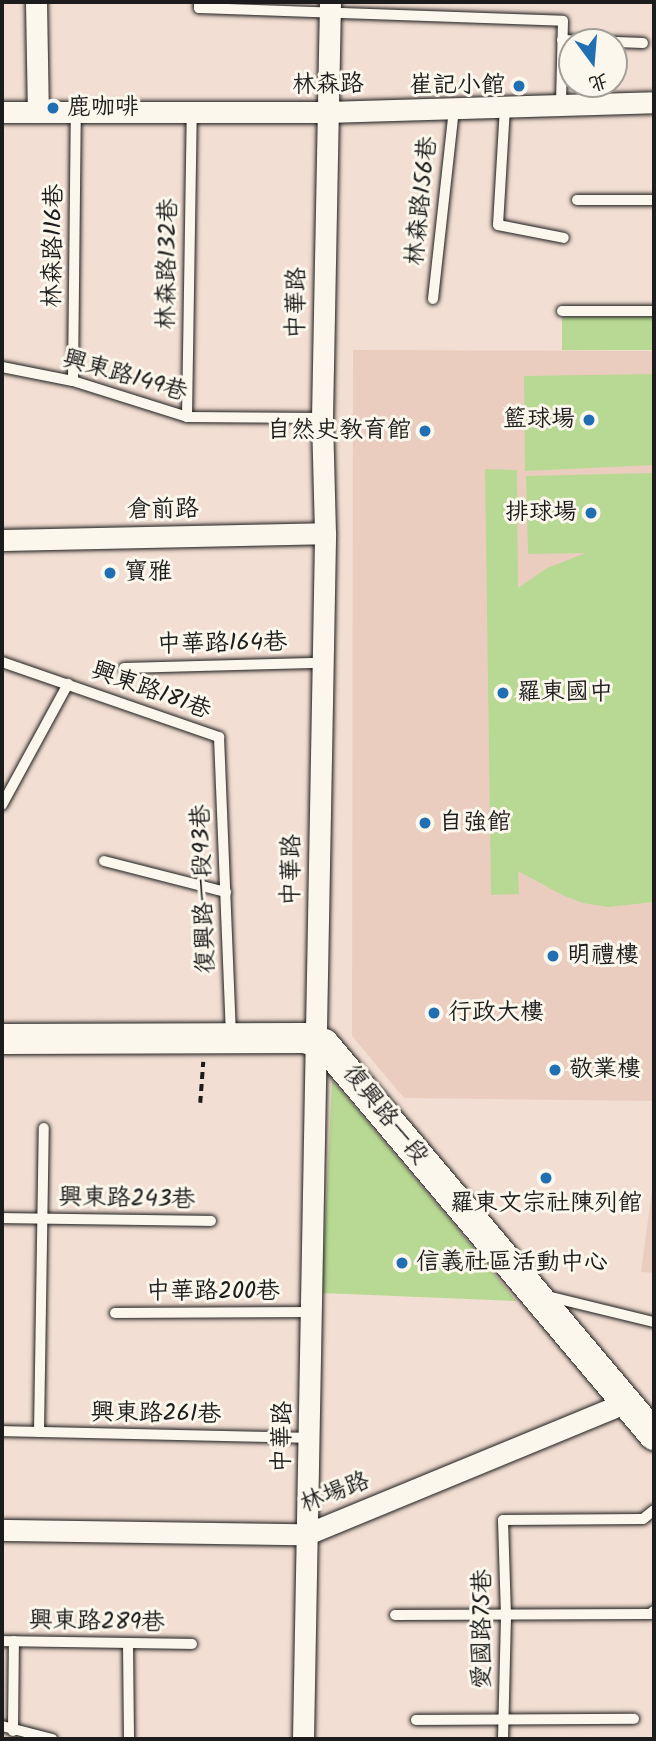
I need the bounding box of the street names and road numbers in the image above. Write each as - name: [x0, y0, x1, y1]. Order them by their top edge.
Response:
- street label: 林森路: [292, 70, 364, 100]
- street label: 林森路156巷: [401, 135, 443, 267]
- street label: 林森路116巷: [39, 184, 69, 308]
- street label: 林森路132巷: [152, 198, 184, 330]
- street label: 中華路: [282, 267, 312, 339]
- street label: 興東路149巷: [59, 344, 191, 408]
- street label: 倉前路: [127, 495, 199, 525]
- street label: 中華路164巷: [157, 628, 287, 660]
- street label: 興東路181巷: [87, 656, 215, 726]
- street label: 復興路一段93巷: [187, 804, 221, 974]
- street label: 中華路: [277, 834, 307, 906]
- street label: 復興路一段: [336, 1059, 434, 1171]
- street label: 興東路243巷: [58, 1183, 196, 1215]
- street label: 中華路200巷: [146, 1278, 280, 1306]
- street label: 興東路261巷: [90, 1398, 222, 1430]
- street label: 中華路: [268, 1401, 298, 1473]
- street label: 林場路: [296, 1467, 374, 1519]
- street label: 愛國路75巷: [469, 1569, 497, 1689]
- street label: 興東路289巷: [29, 1606, 165, 1638]

